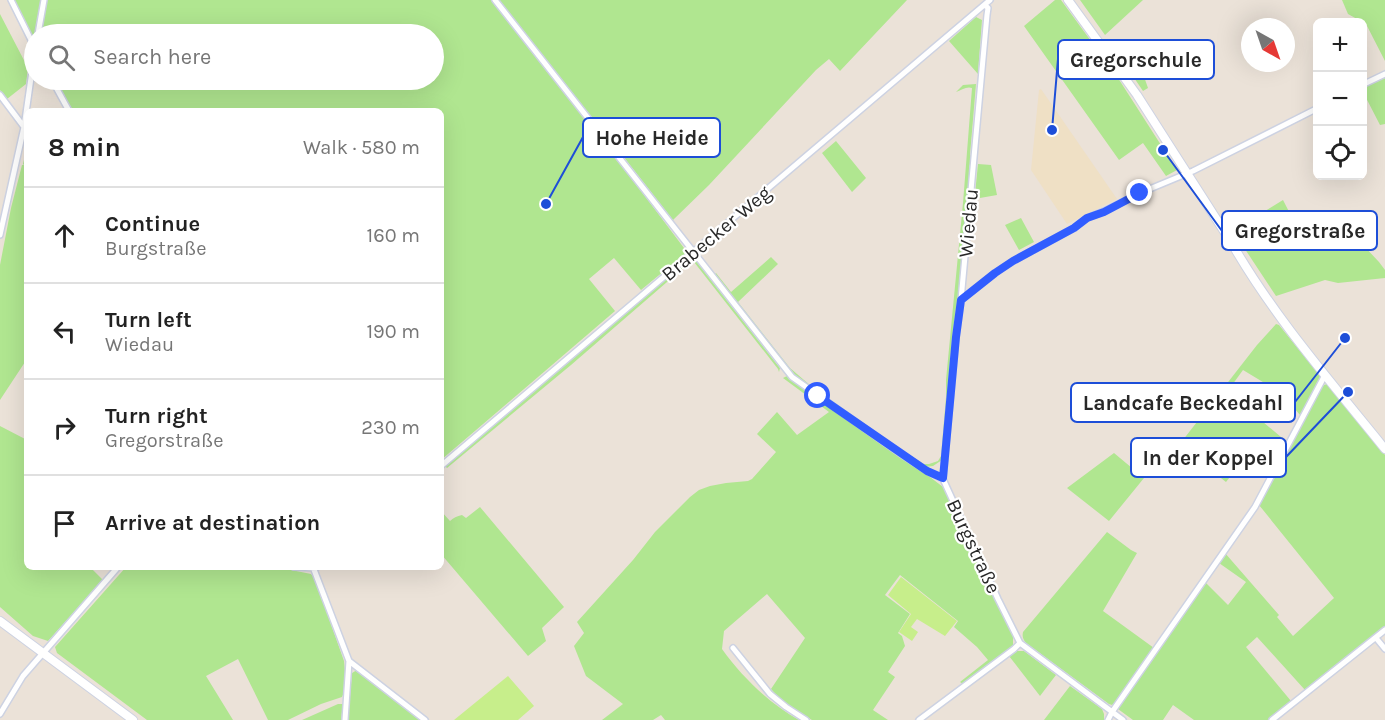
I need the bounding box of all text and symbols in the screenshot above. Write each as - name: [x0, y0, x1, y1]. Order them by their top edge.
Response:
- north arrow: [1241, 18, 1295, 72]
- map controls: [1313, 18, 1367, 180]
- button: +: [1313, 18, 1367, 72]
- search box: [24, 24, 444, 90]
- callout: Gregorschule: [1058, 40, 1214, 79]
- icon: search: [45, 41, 78, 74]
- text: Search here: [93, 44, 211, 70]
- text: Gregorschule: [1070, 48, 1202, 72]
- button: −: [1313, 72, 1367, 126]
- callout: Hohe Heide: [583, 118, 720, 157]
- text: Hohe Heide: [595, 126, 709, 150]
- button: locate: [1313, 126, 1367, 180]
- text: 8 min: [48, 132, 121, 163]
- text: Walk · 580 m: [303, 136, 420, 159]
- route end: [1126, 179, 1152, 205]
- street label: Brabecker Weg: [657, 181, 776, 286]
- street label: Wiedau: [954, 188, 983, 258]
- text: Continue: [105, 211, 200, 237]
- callout: Gregorstraße: [1222, 211, 1377, 250]
- icon: ahead: [48, 219, 81, 252]
- text: Gregorstraße: [1235, 219, 1365, 243]
- text: 160 m: [367, 224, 420, 247]
- text: Burgstraße: [105, 237, 207, 260]
- text: Turn left: [105, 307, 192, 333]
- icon: left: [48, 315, 81, 348]
- text: 190 m: [366, 320, 420, 343]
- text: Wiedau: [105, 333, 174, 356]
- route start: [804, 382, 830, 408]
- callout: Landcafe Beckedahl: [1071, 383, 1295, 422]
- text: Landcafe Beckedahl: [1083, 391, 1283, 415]
- text: Turn right: [105, 403, 208, 429]
- icon: right: [48, 411, 81, 444]
- text: 230 m: [361, 416, 420, 439]
- text: Gregorstraße: [105, 429, 224, 452]
- callout: In der Koppel: [1131, 438, 1286, 477]
- text: In der Koppel: [1142, 446, 1274, 470]
- street label: Burgstraße: [942, 495, 1005, 597]
- icon: arrive: [48, 507, 81, 540]
- text: Arrive at destination: [105, 510, 320, 536]

